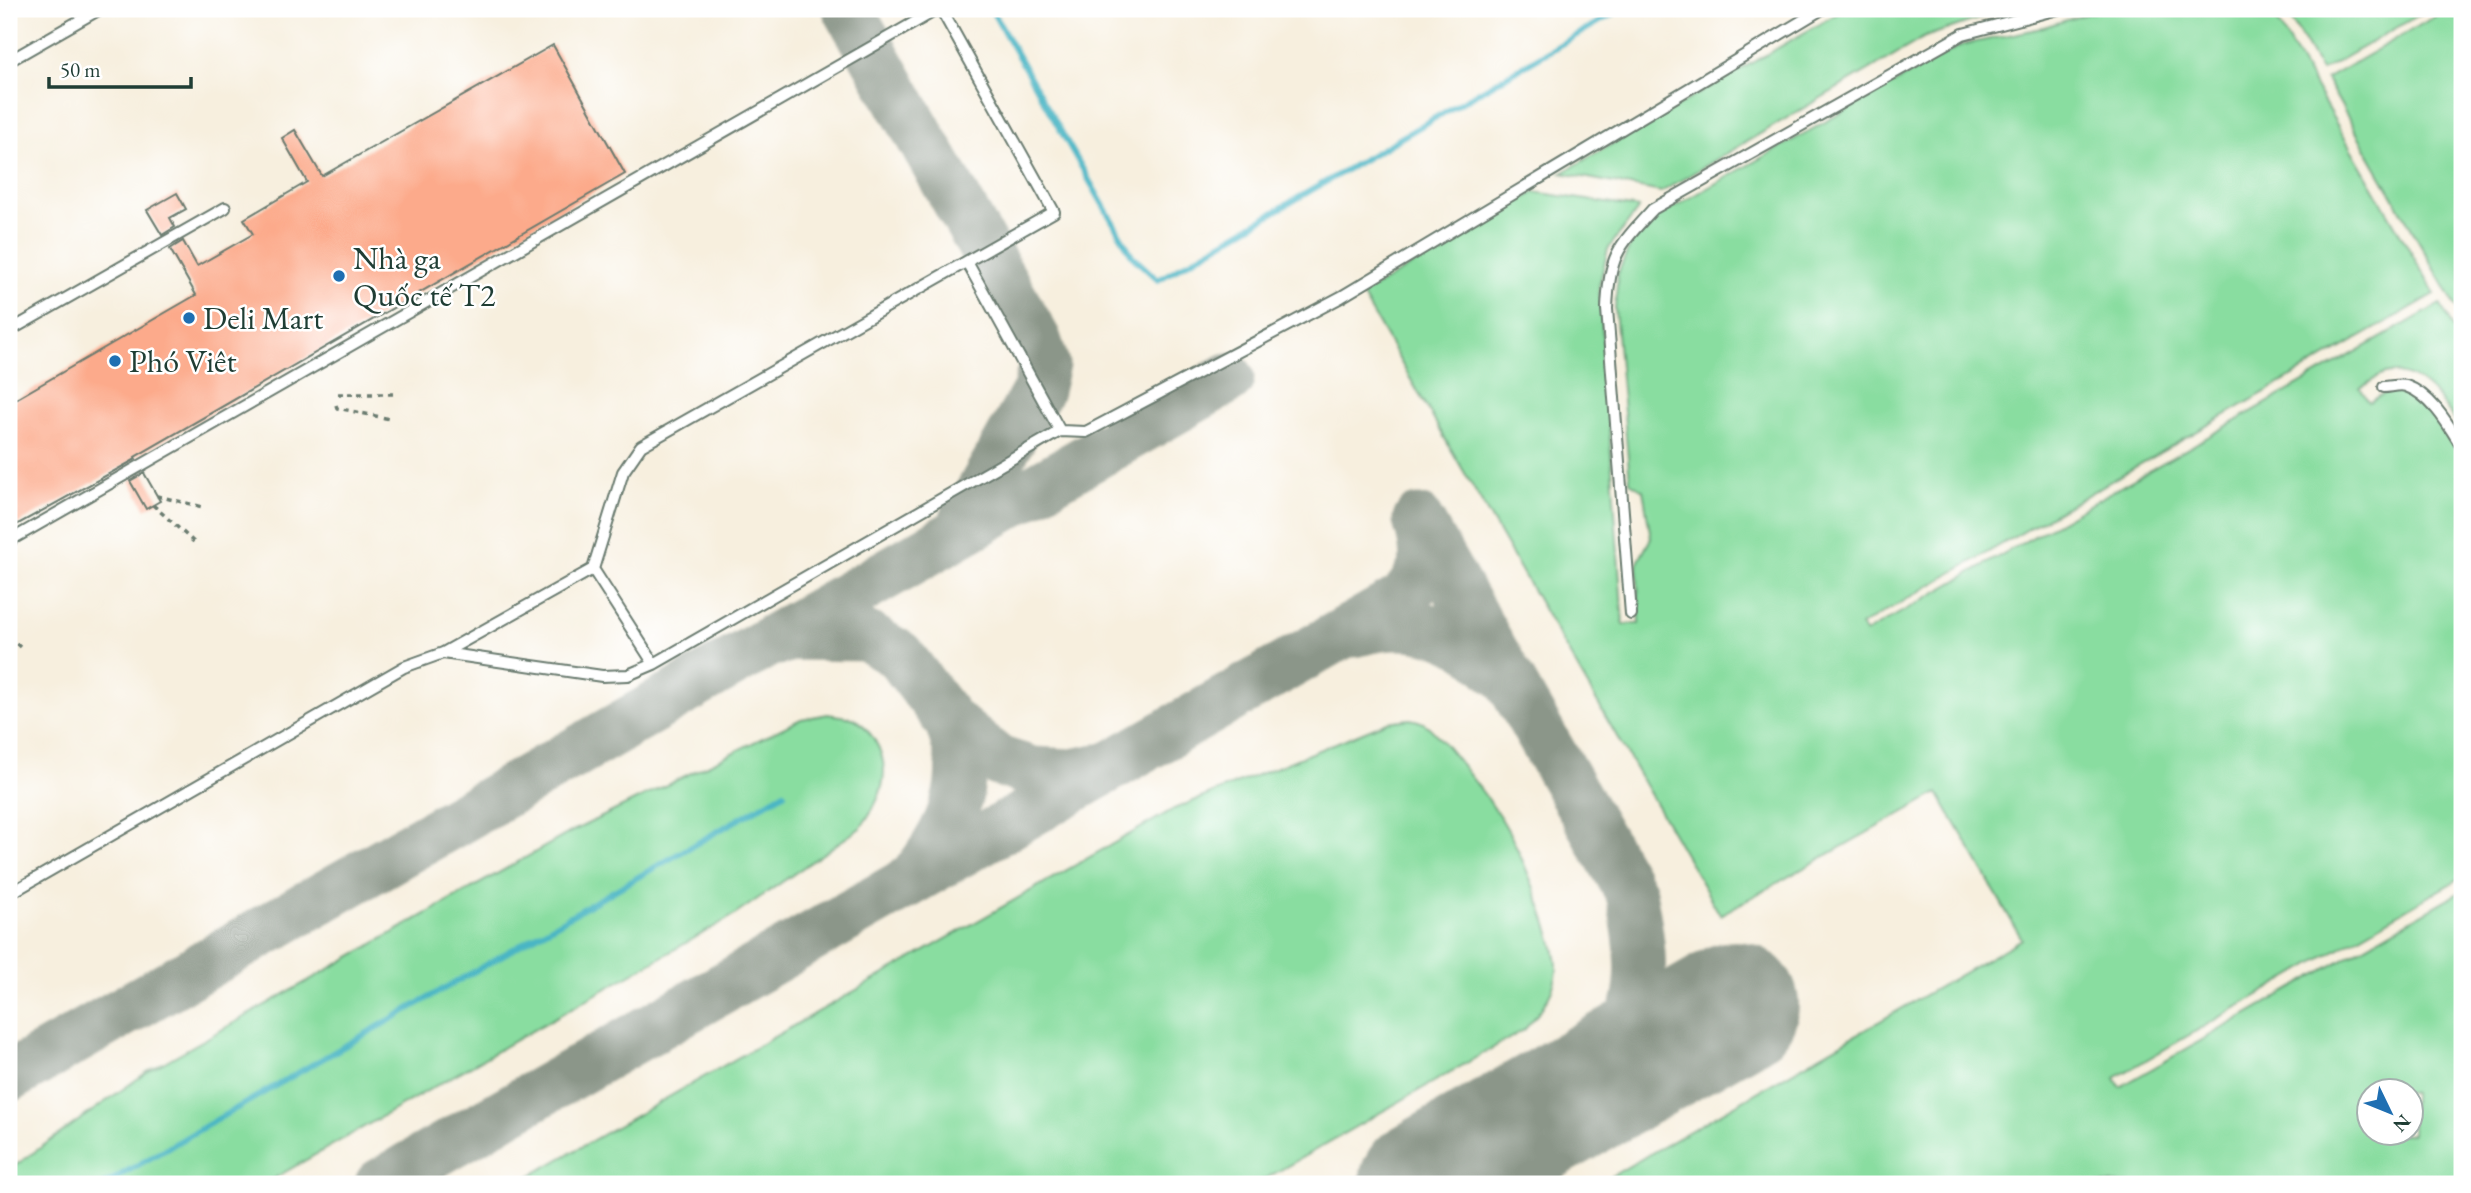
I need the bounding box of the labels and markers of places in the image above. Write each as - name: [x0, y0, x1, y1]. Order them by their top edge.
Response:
- place label: Nhà ga Quốc tế T2: [353, 237, 496, 316]
- marker: Nhà ga Quốc tế T2: [331, 268, 347, 284]
- place label: Deli Mart: [203, 297, 323, 339]
- marker: Deli Mart: [181, 310, 197, 326]
- place label: Phó Viêt: [129, 340, 237, 382]
- marker: Phó Viêt: [107, 353, 123, 369]

